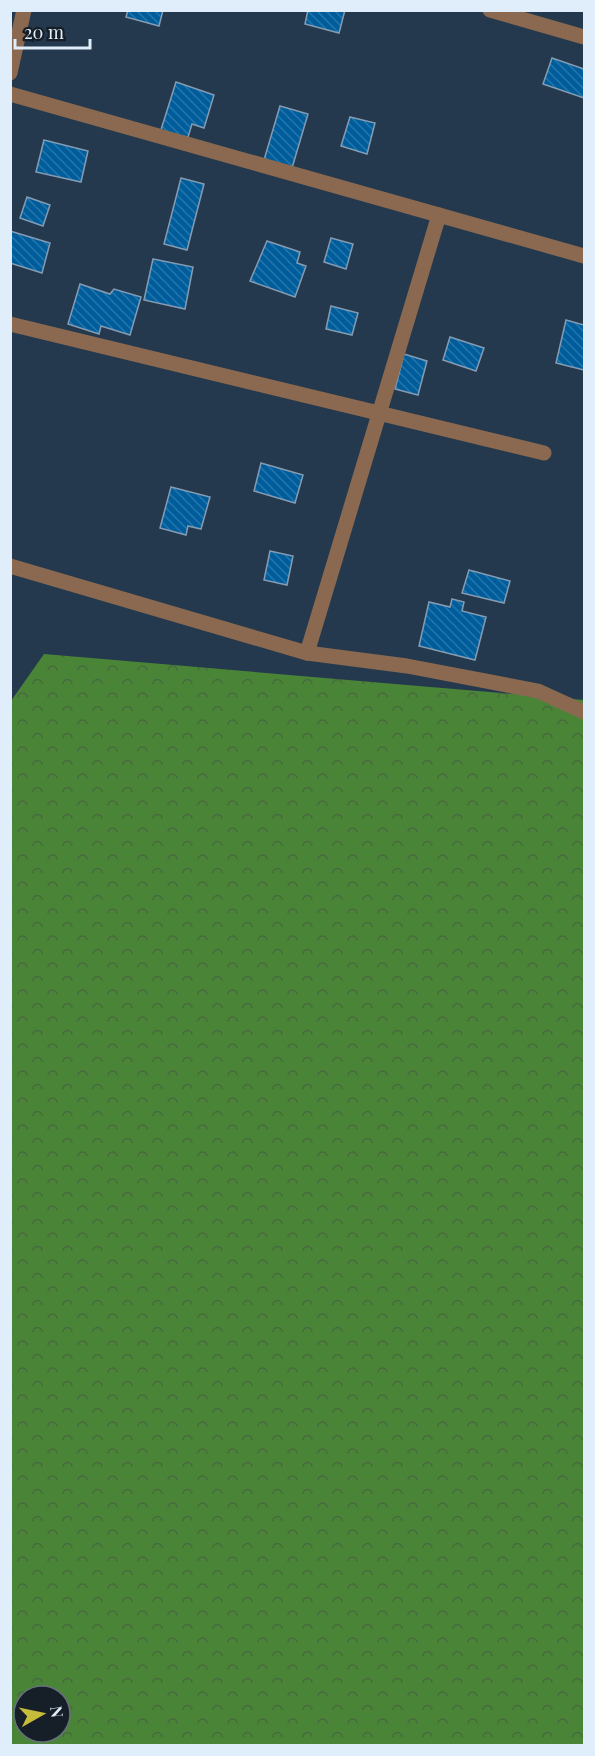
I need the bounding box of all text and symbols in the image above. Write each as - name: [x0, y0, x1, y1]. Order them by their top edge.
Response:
- scale bar: [15, 12, 90, 50]
- text: 20 m: [24, 20, 64, 44]
- north arrow: [12, 1684, 72, 1744]
- text: N: [46, 1704, 69, 1719]

